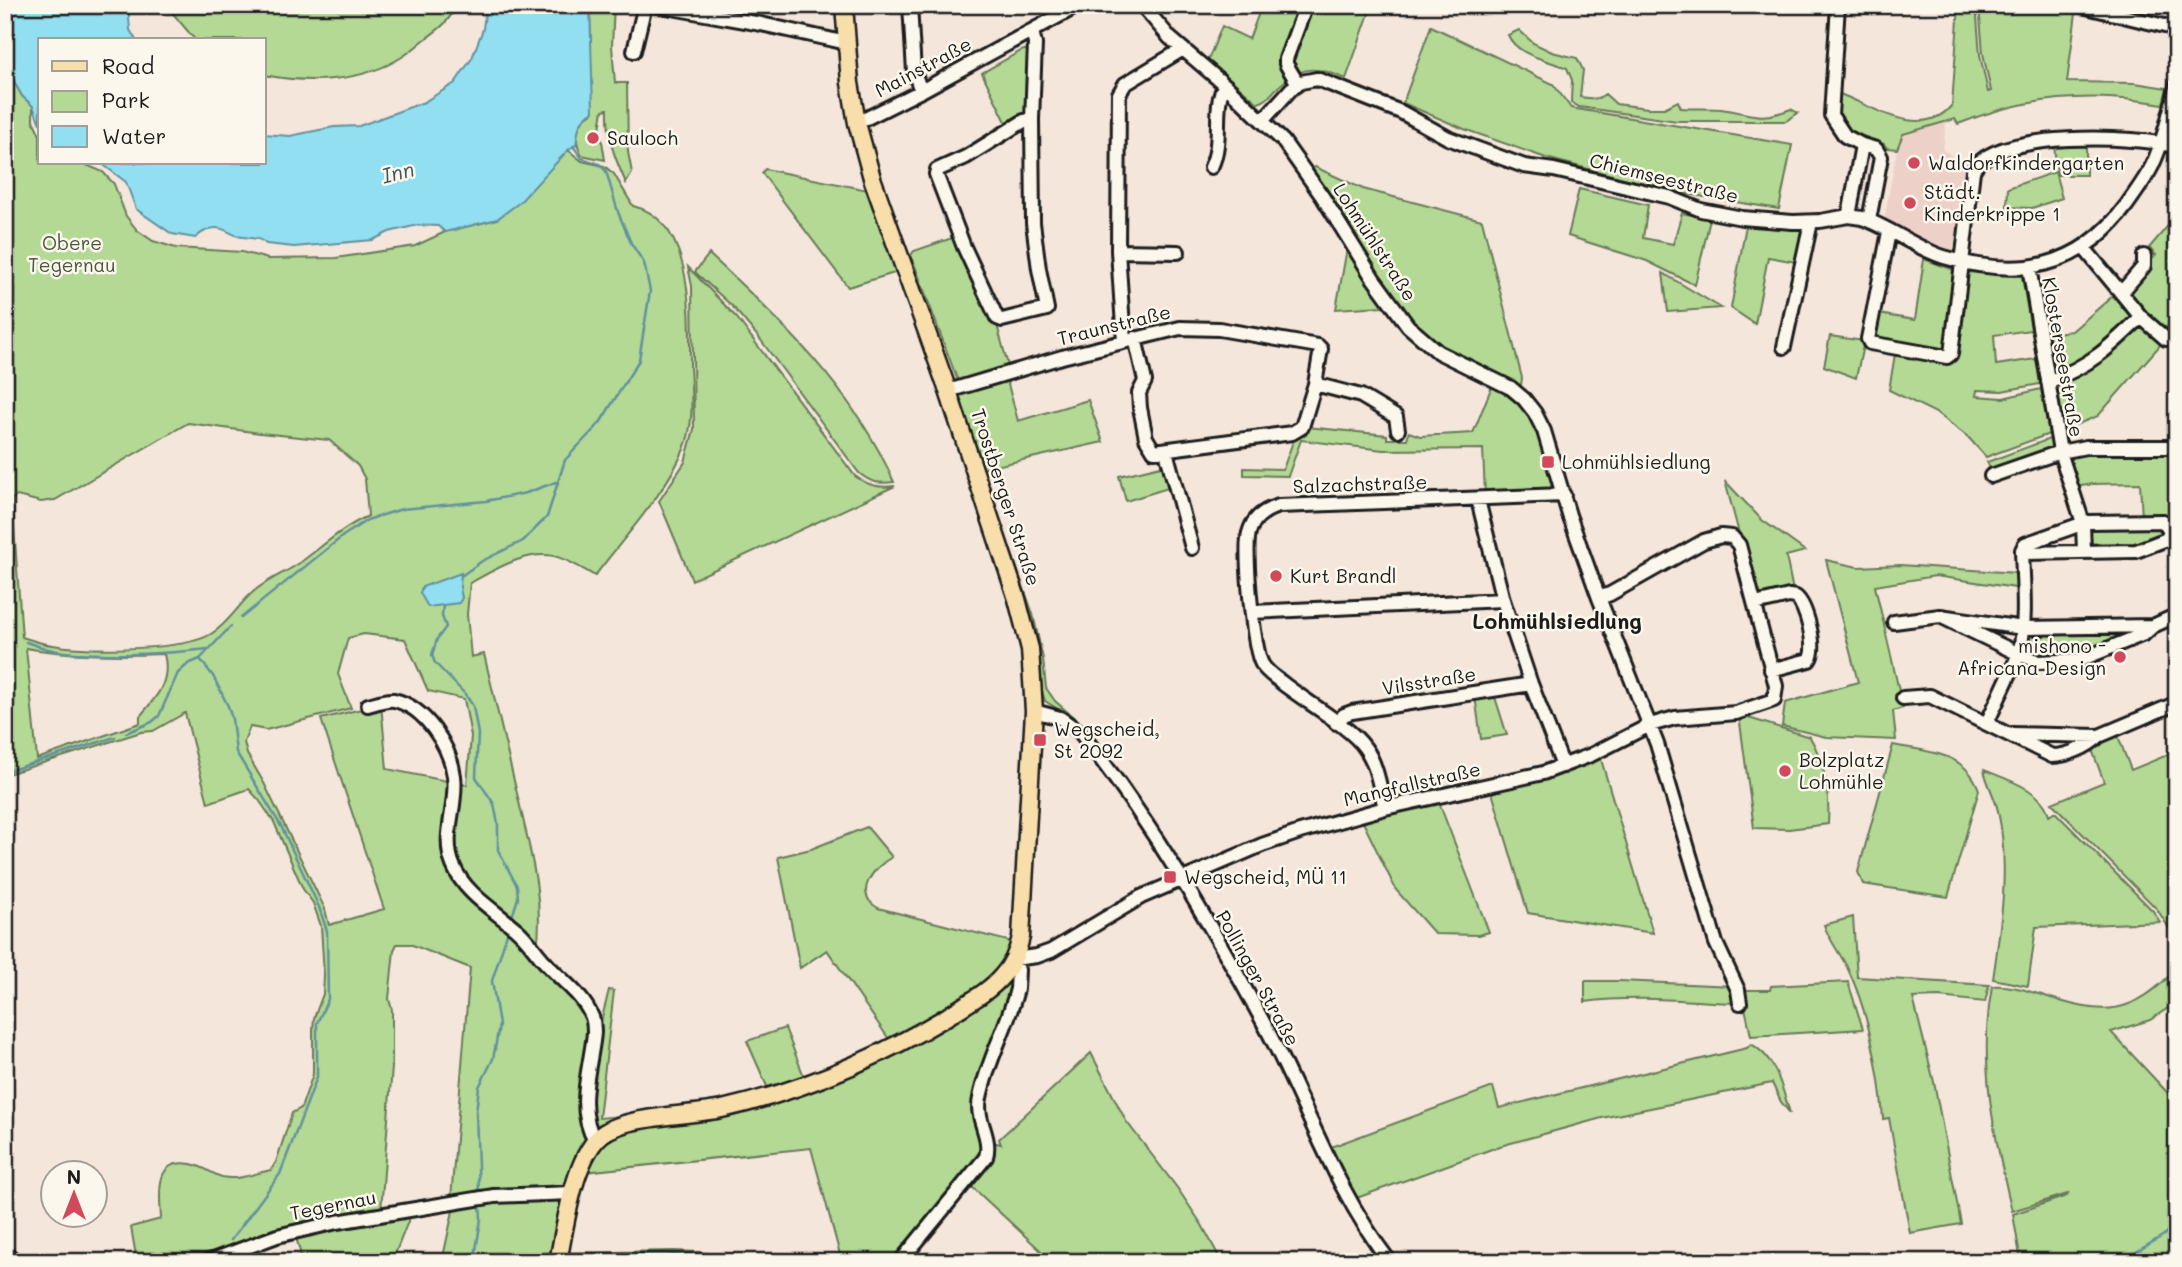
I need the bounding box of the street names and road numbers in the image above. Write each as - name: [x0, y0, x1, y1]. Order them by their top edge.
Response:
- street label: Mainstraße: [870, 31, 975, 103]
- street label: Chiemseestraße: [1587, 147, 1741, 208]
- street label: Lohmühlstraße: [1328, 178, 1423, 305]
- street label: Klosterseestraße: [2037, 275, 2090, 439]
- street label: Traunstraße: [1055, 298, 1173, 351]
- street label: Trostberger Straße: [966, 405, 1047, 589]
- street label: Salzachstraße: [1292, 469, 1428, 498]
- street label: Vilsstraße: [1380, 661, 1478, 700]
- street label: Mangfallstraße: [1341, 756, 1483, 811]
- street label: Pollinger Straße: [1211, 905, 1306, 1050]
- street label: Tegernau: [288, 1184, 378, 1225]

